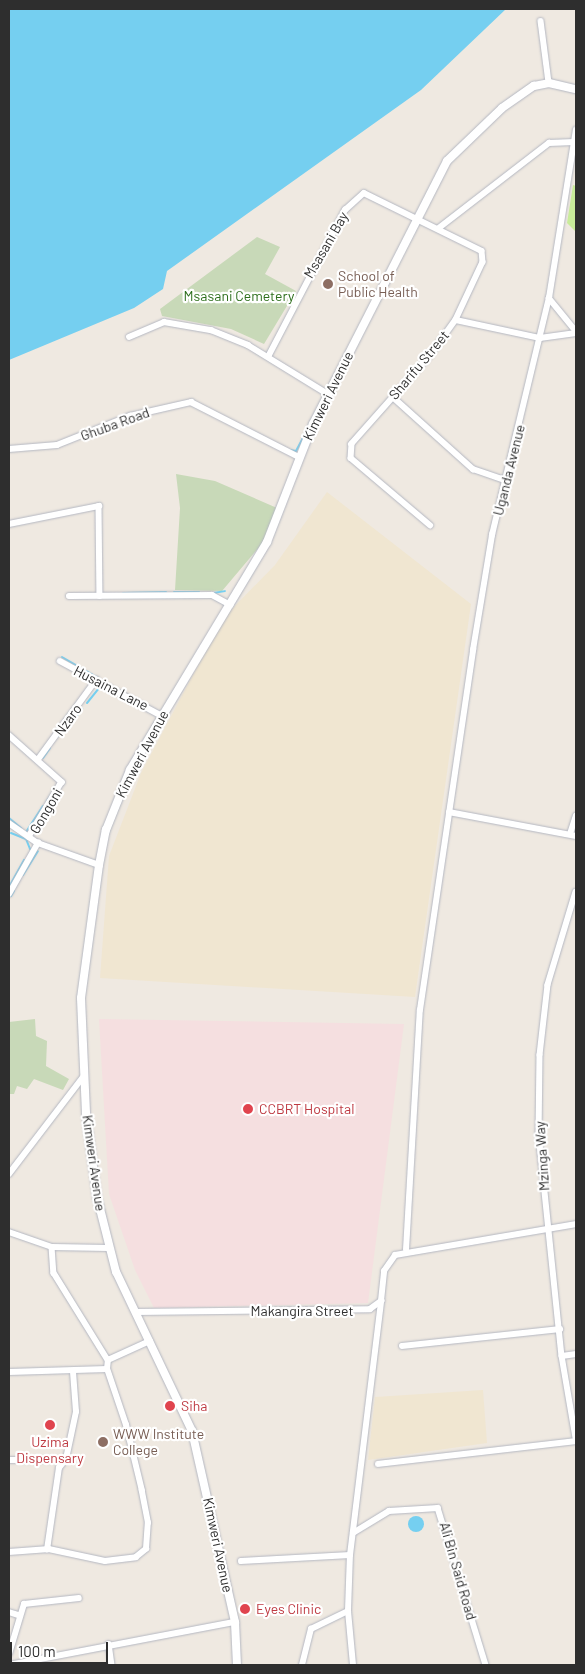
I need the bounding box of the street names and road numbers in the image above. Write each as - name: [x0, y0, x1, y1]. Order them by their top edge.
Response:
- street label: Msasani Bay: [300, 209, 352, 281]
- street label: Sharifu Street: [385, 327, 453, 403]
- street label: Kimweri Avenue: [299, 349, 357, 443]
- street label: Ghuba Road: [78, 404, 152, 444]
- street label: Uganda Avenue: [490, 423, 528, 517]
- street label: Husaina Lane: [71, 662, 151, 714]
- street label: Nzaro: [51, 701, 85, 739]
- street label: Kimweri Avenue: [112, 707, 172, 801]
- street label: Gongoni: [26, 785, 66, 837]
- street label: Kimweri Avenue: [79, 1114, 109, 1212]
- street label: Mzinga Way: [531, 1121, 553, 1191]
- street label: Makangira Street: [250, 1303, 354, 1319]
- street label: Kimweri Avenue: [200, 1496, 236, 1594]
- street label: Ali Bin Said Road: [436, 1520, 480, 1622]

